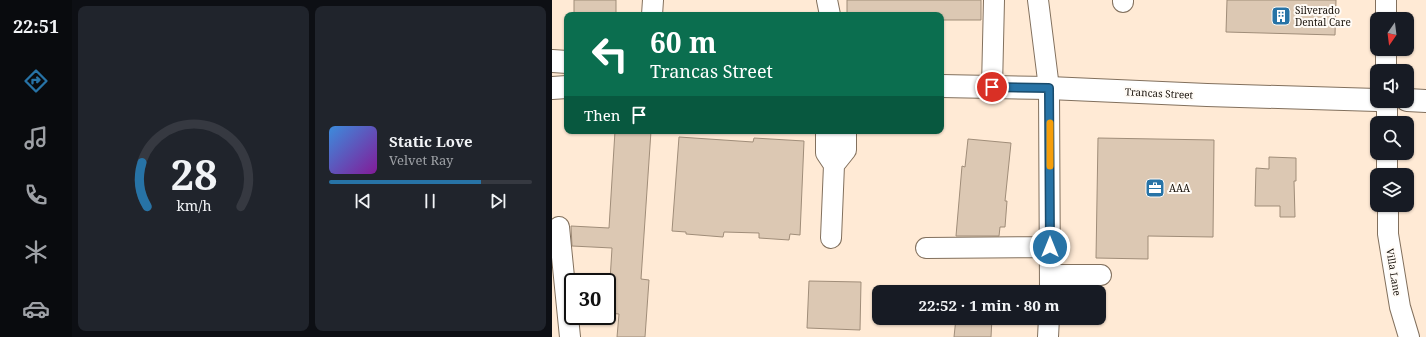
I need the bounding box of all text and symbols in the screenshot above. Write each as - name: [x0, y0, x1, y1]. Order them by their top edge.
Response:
- place label: Silverado Dental Care: [1295, 3, 1351, 29]
- building icon: Silverado Dental Care: [1270, 5, 1292, 27]
- north arrow: [1370, 12, 1414, 56]
- map controls: [1370, 12, 1414, 212]
- text: 22:51: [13, 14, 59, 38]
- text: 60 m: [650, 23, 717, 61]
- icon: left: [584, 28, 636, 80]
- text: Trancas Street: [650, 59, 773, 83]
- button: sound: [1370, 64, 1414, 108]
- icon: directions: [22, 67, 50, 95]
- pin: [975, 70, 1009, 104]
- icon: arrive: [981, 76, 1003, 98]
- street label: Trancas Street: [1125, 84, 1194, 102]
- icon: arrive: [628, 104, 650, 126]
- text: Then: [584, 105, 620, 125]
- button: search: [1370, 116, 1414, 160]
- icon: music: [22, 124, 50, 152]
- text: Static Love: [389, 131, 473, 151]
- text: 28: [170, 145, 217, 201]
- text: Velvet Ray: [389, 151, 453, 169]
- button: layers: [1370, 168, 1414, 212]
- office icon: AAA: [1144, 177, 1166, 199]
- icon: phone: [22, 181, 50, 209]
- place label: AAA: [1169, 181, 1191, 195]
- icon: previous: [352, 190, 374, 212]
- icon: pause: [419, 190, 441, 212]
- icon: next: [487, 190, 509, 212]
- text: km/h: [176, 195, 211, 214]
- position arrow: [1029, 226, 1071, 268]
- icon: climate: [22, 238, 50, 266]
- street label: Villa Lane: [1383, 247, 1405, 297]
- speed limit sign: 30: [564, 273, 616, 325]
- icon: car: [22, 295, 50, 323]
- text: 22:52 · 1 min · 80 m: [919, 295, 1059, 315]

